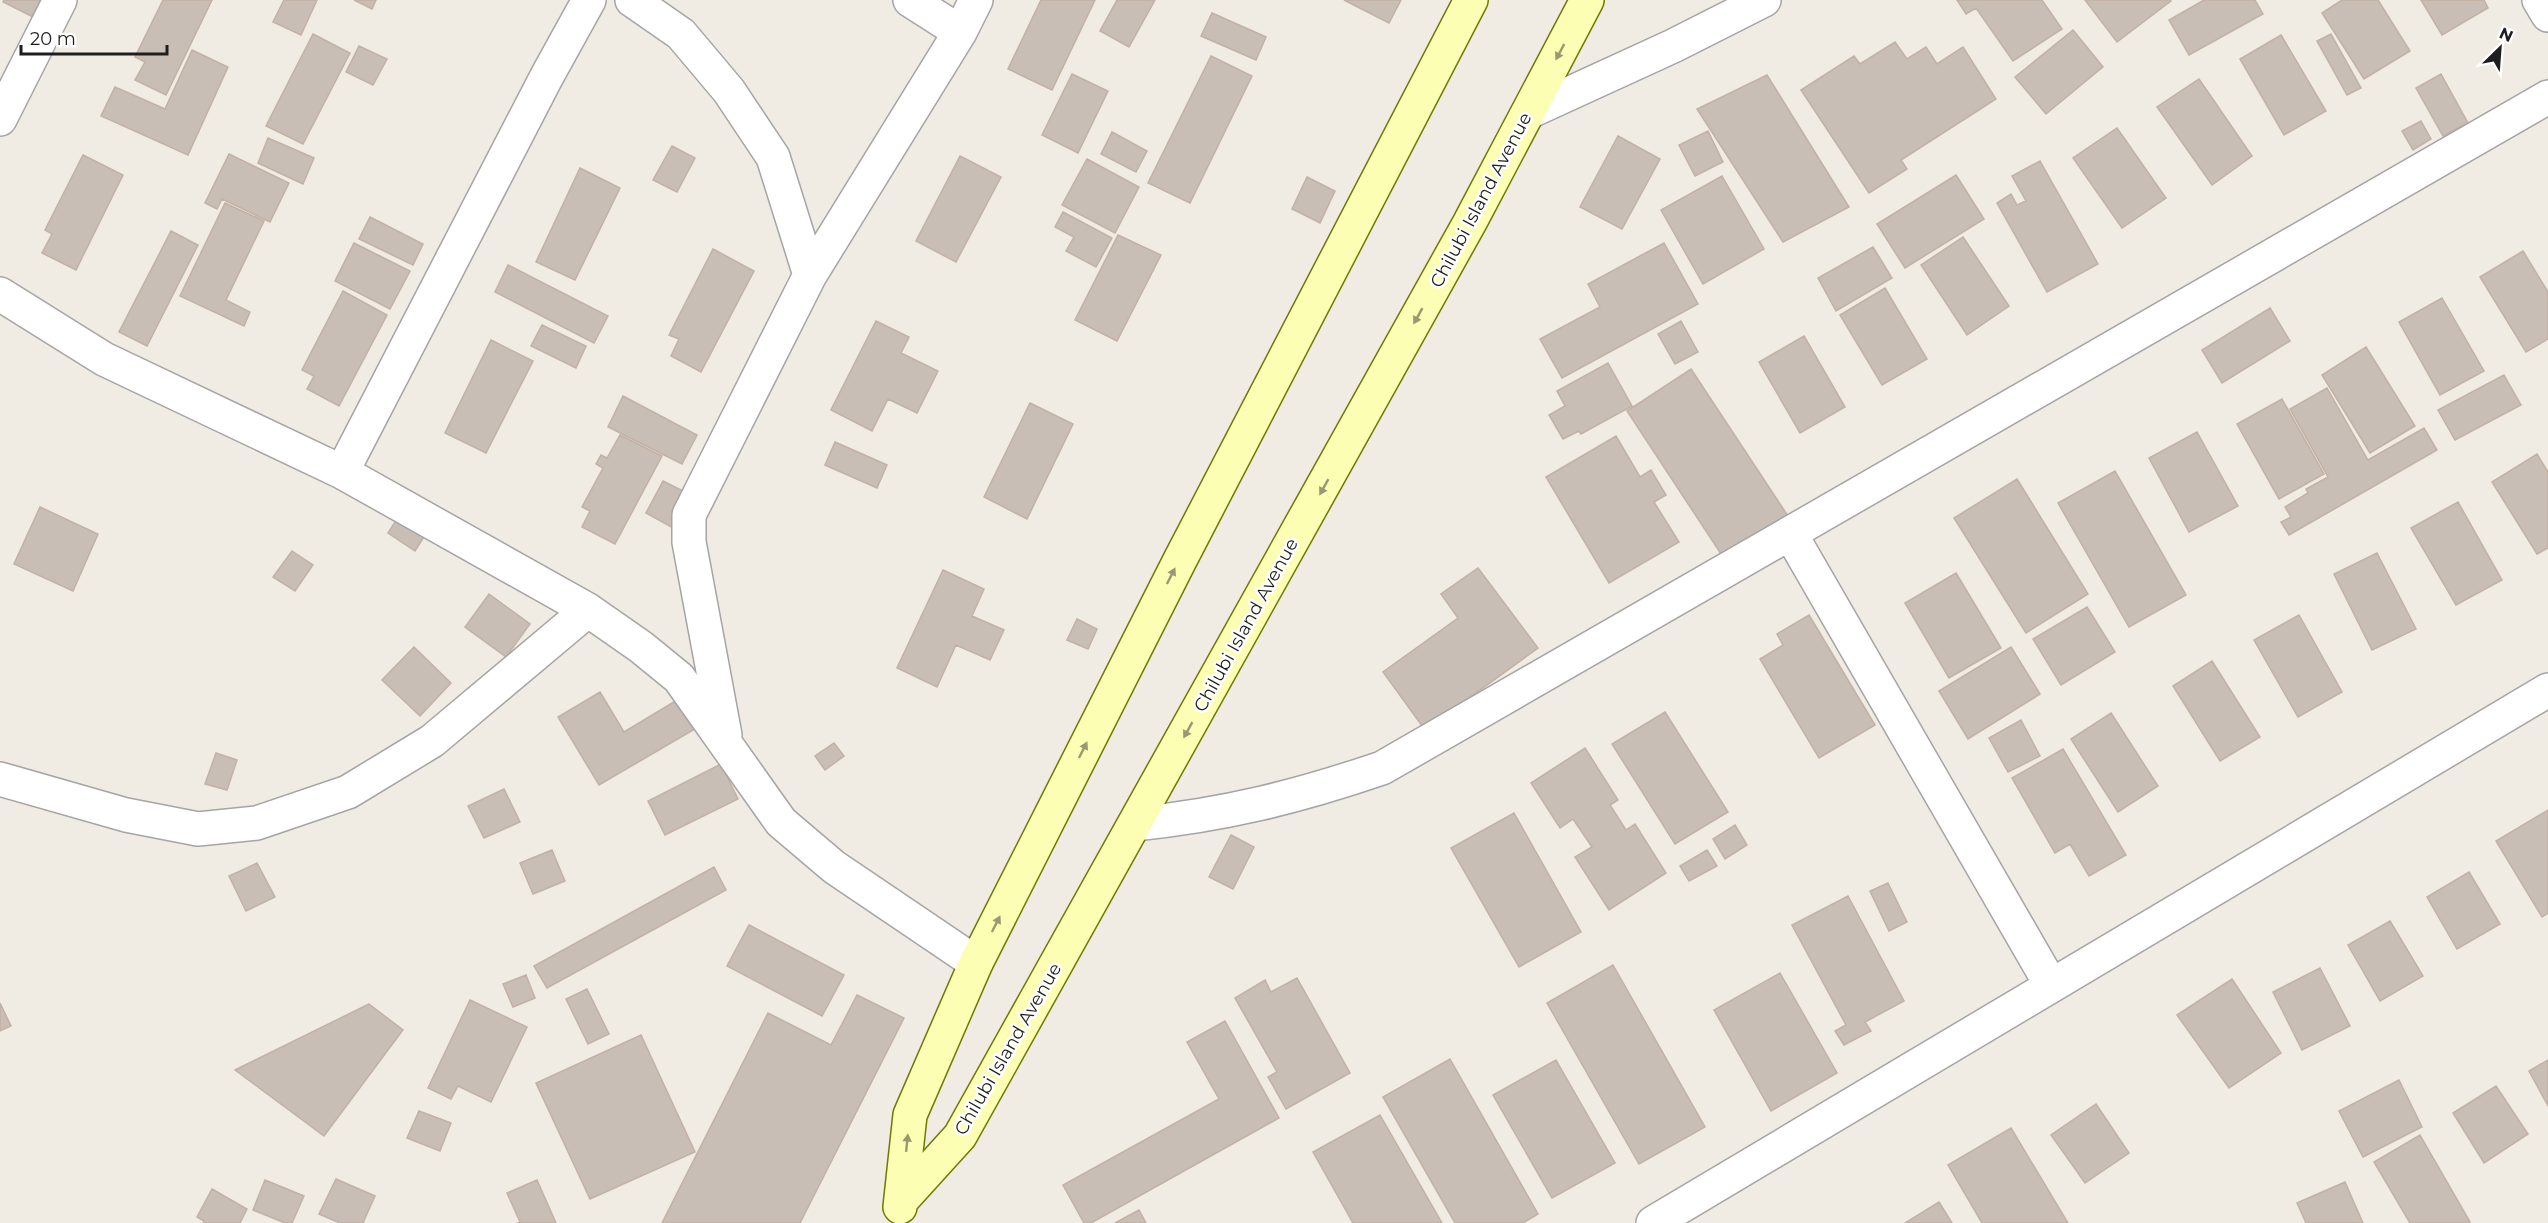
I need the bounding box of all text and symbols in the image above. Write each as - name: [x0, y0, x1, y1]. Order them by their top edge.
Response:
- scale bar: [21, 18, 166, 56]
- north arrow: [2470, 18, 2530, 78]
- text: N: [2496, 24, 2516, 46]
- text: 20 m: [30, 28, 76, 50]
- one-way arrow: [1556, 43, 1566, 61]
- street label: Chilubi Island Avenue: [1425, 109, 1537, 291]
- one-way arrow: [1413, 308, 1423, 325]
- one-way arrow: [1319, 478, 1329, 495]
- street label: Chilubi Island Avenue: [1189, 534, 1303, 716]
- one-way arrow: [1167, 568, 1176, 585]
- one-way arrow: [1182, 722, 1193, 738]
- one-way arrow: [1079, 742, 1088, 759]
- one-way arrow: [991, 916, 1000, 933]
- street label: Chilubi Island Avenue: [950, 959, 1066, 1139]
- one-way arrow: [903, 1133, 912, 1152]

